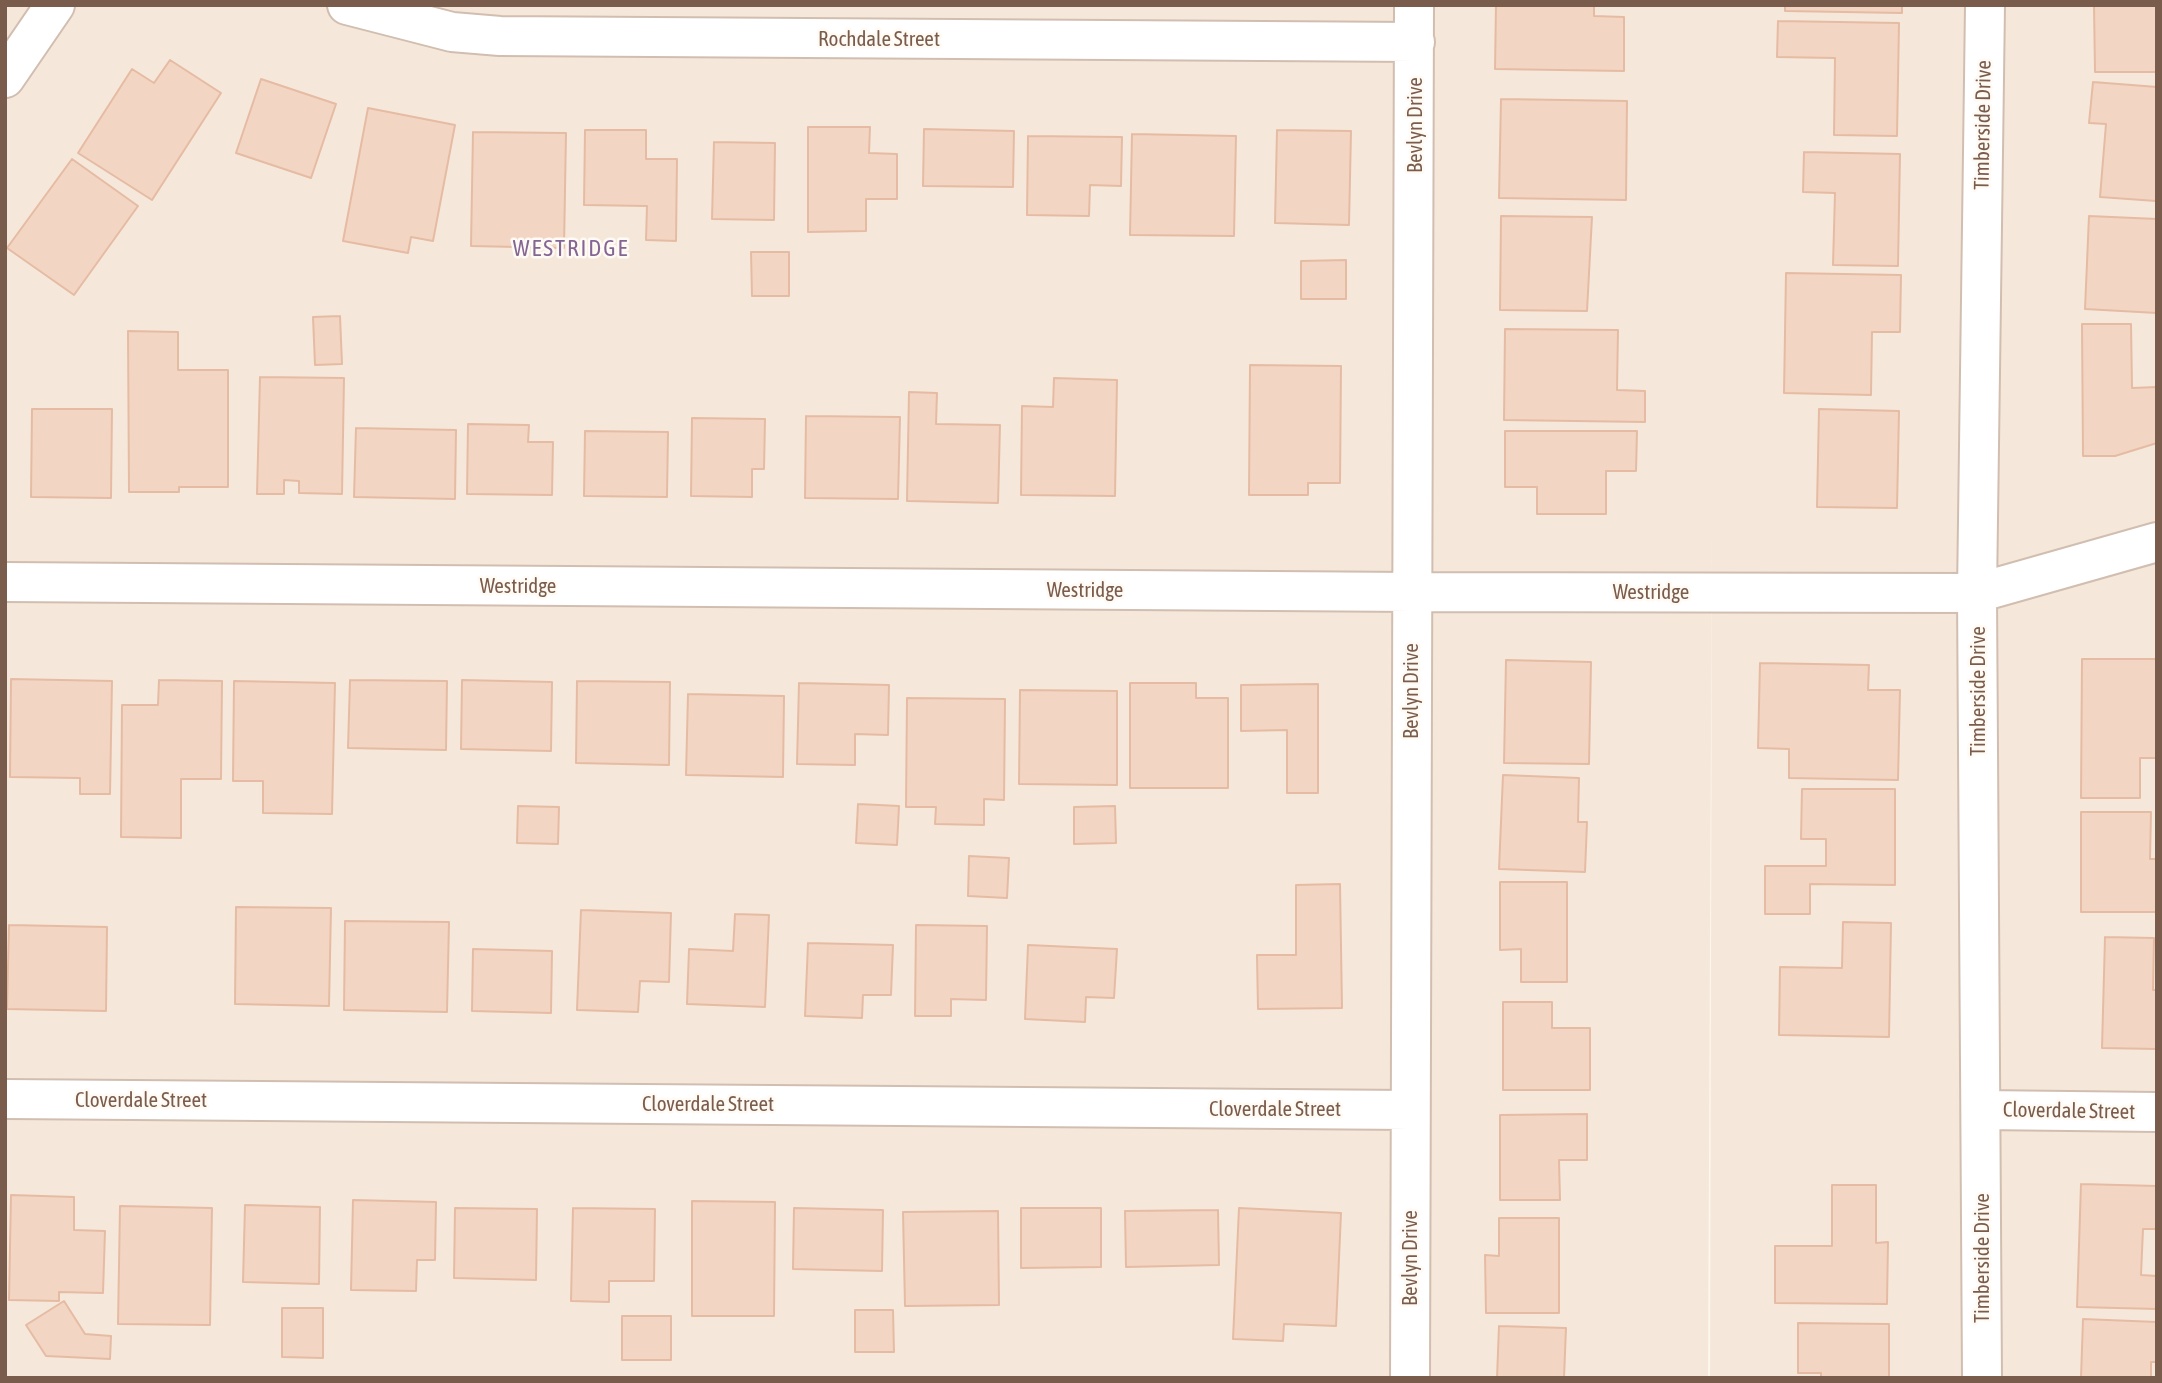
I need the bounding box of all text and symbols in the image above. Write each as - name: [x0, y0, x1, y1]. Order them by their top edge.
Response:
- street label: Rochdale Street: [818, 26, 940, 52]
- street label: Timberside Drive: [1969, 60, 1997, 190]
- street label: Bevlyn Drive: [1402, 77, 1428, 173]
- district label: WESTRIDGE: [514, 235, 628, 263]
- street label: Westridge: [480, 573, 556, 599]
- street label: Westridge: [1047, 577, 1123, 603]
- street label: Westridge: [1613, 579, 1689, 605]
- street label: Timberside Drive: [1965, 626, 1991, 756]
- street label: Bevlyn Drive: [1398, 643, 1424, 739]
- street label: Cloverdale Street: [75, 1087, 207, 1113]
- street label: Cloverdale Street: [642, 1091, 774, 1117]
- street label: Cloverdale Street: [1209, 1096, 1341, 1122]
- street label: Cloverdale Street: [2003, 1097, 2135, 1125]
- street label: Timberside Drive: [1969, 1193, 1995, 1323]
- street label: Bevlyn Drive: [1397, 1210, 1423, 1306]

